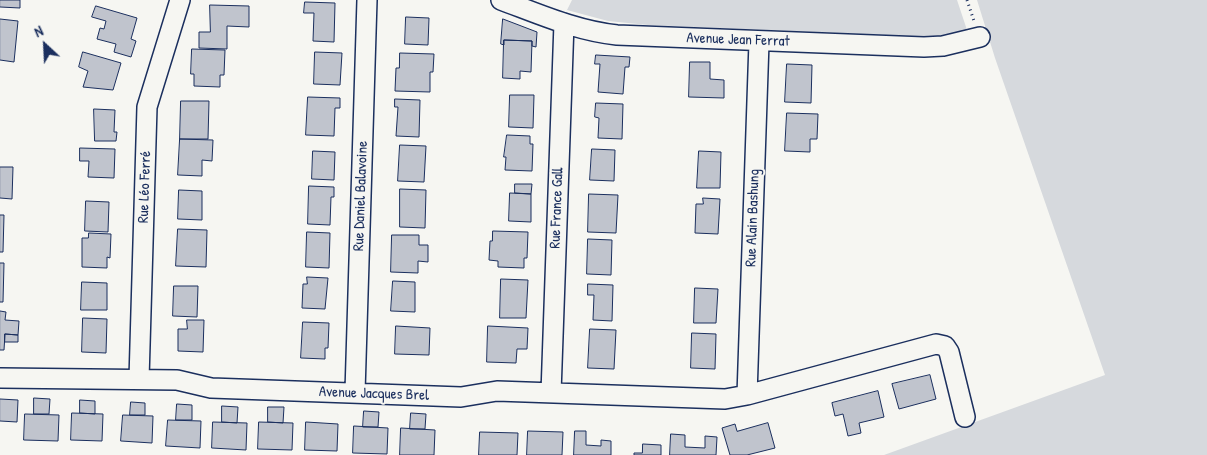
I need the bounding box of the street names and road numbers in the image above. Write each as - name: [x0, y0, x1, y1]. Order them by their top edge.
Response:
- street label: Avenue Jean Ferrat: [686, 29, 790, 51]
- street label: Rue Daniel Balavoine: [350, 141, 372, 251]
- street label: Rue Léo Ferré: [135, 151, 155, 223]
- street label: Rue France Gall: [547, 167, 567, 249]
- street label: Rue Alain Bashung: [742, 169, 764, 267]
- street label: Avenue Jacques Brel: [319, 383, 429, 405]

